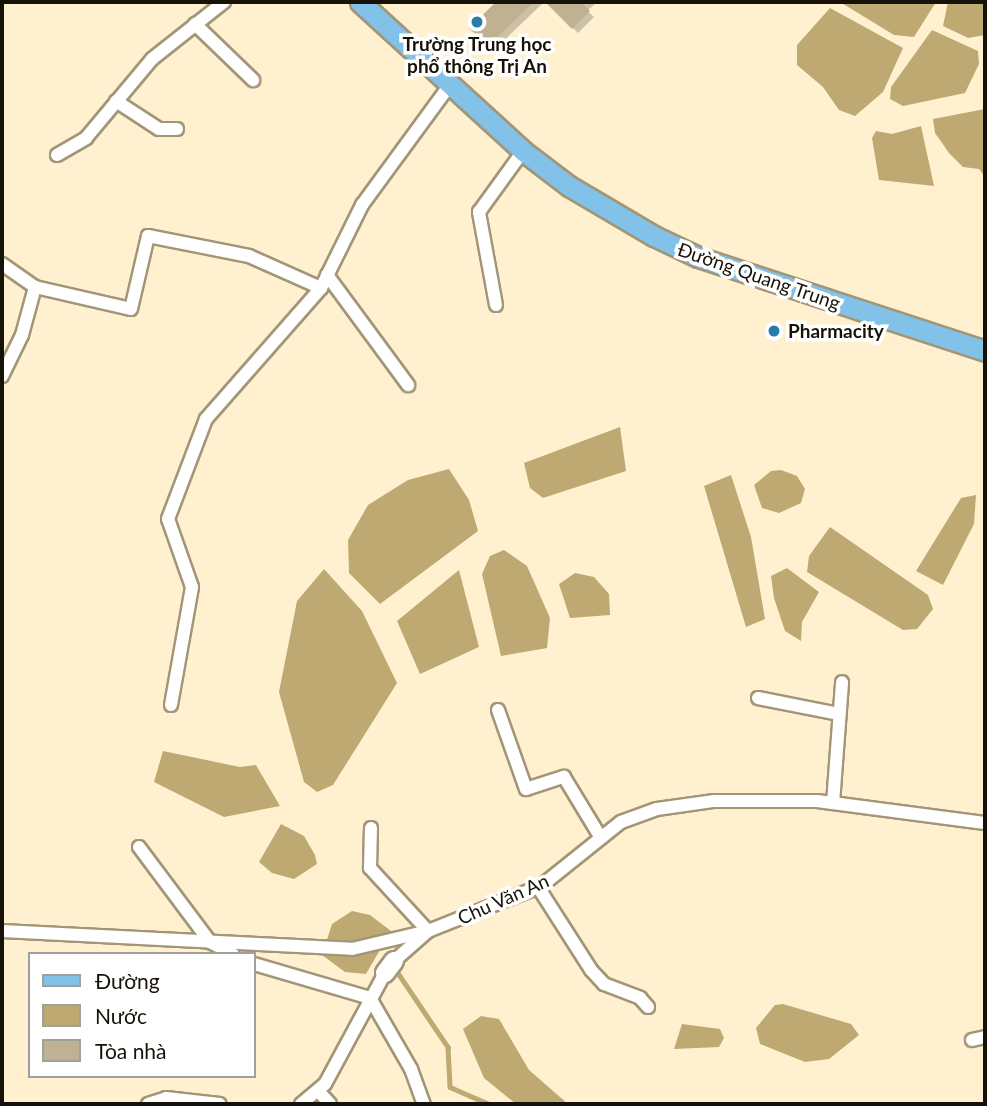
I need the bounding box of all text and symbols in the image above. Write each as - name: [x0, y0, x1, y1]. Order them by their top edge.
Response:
- marker: Trường Trung học phổ thông Trị An: [469, 14, 485, 30]
- place label: Trường Trung học phổ thông Trị An: [402, 33, 552, 77]
- street label: Đường Quang Trung: [674, 237, 844, 315]
- place label: Pharmacity: [788, 320, 884, 342]
- marker: Pharmacity: [766, 323, 782, 339]
- street label: Chu Văn An: [453, 869, 553, 929]
- legend: [28, 952, 256, 1078]
- text: Đường: [95, 968, 160, 993]
- text: Nước: [95, 1003, 147, 1028]
- text: Tòa nhà: [95, 1038, 167, 1063]

